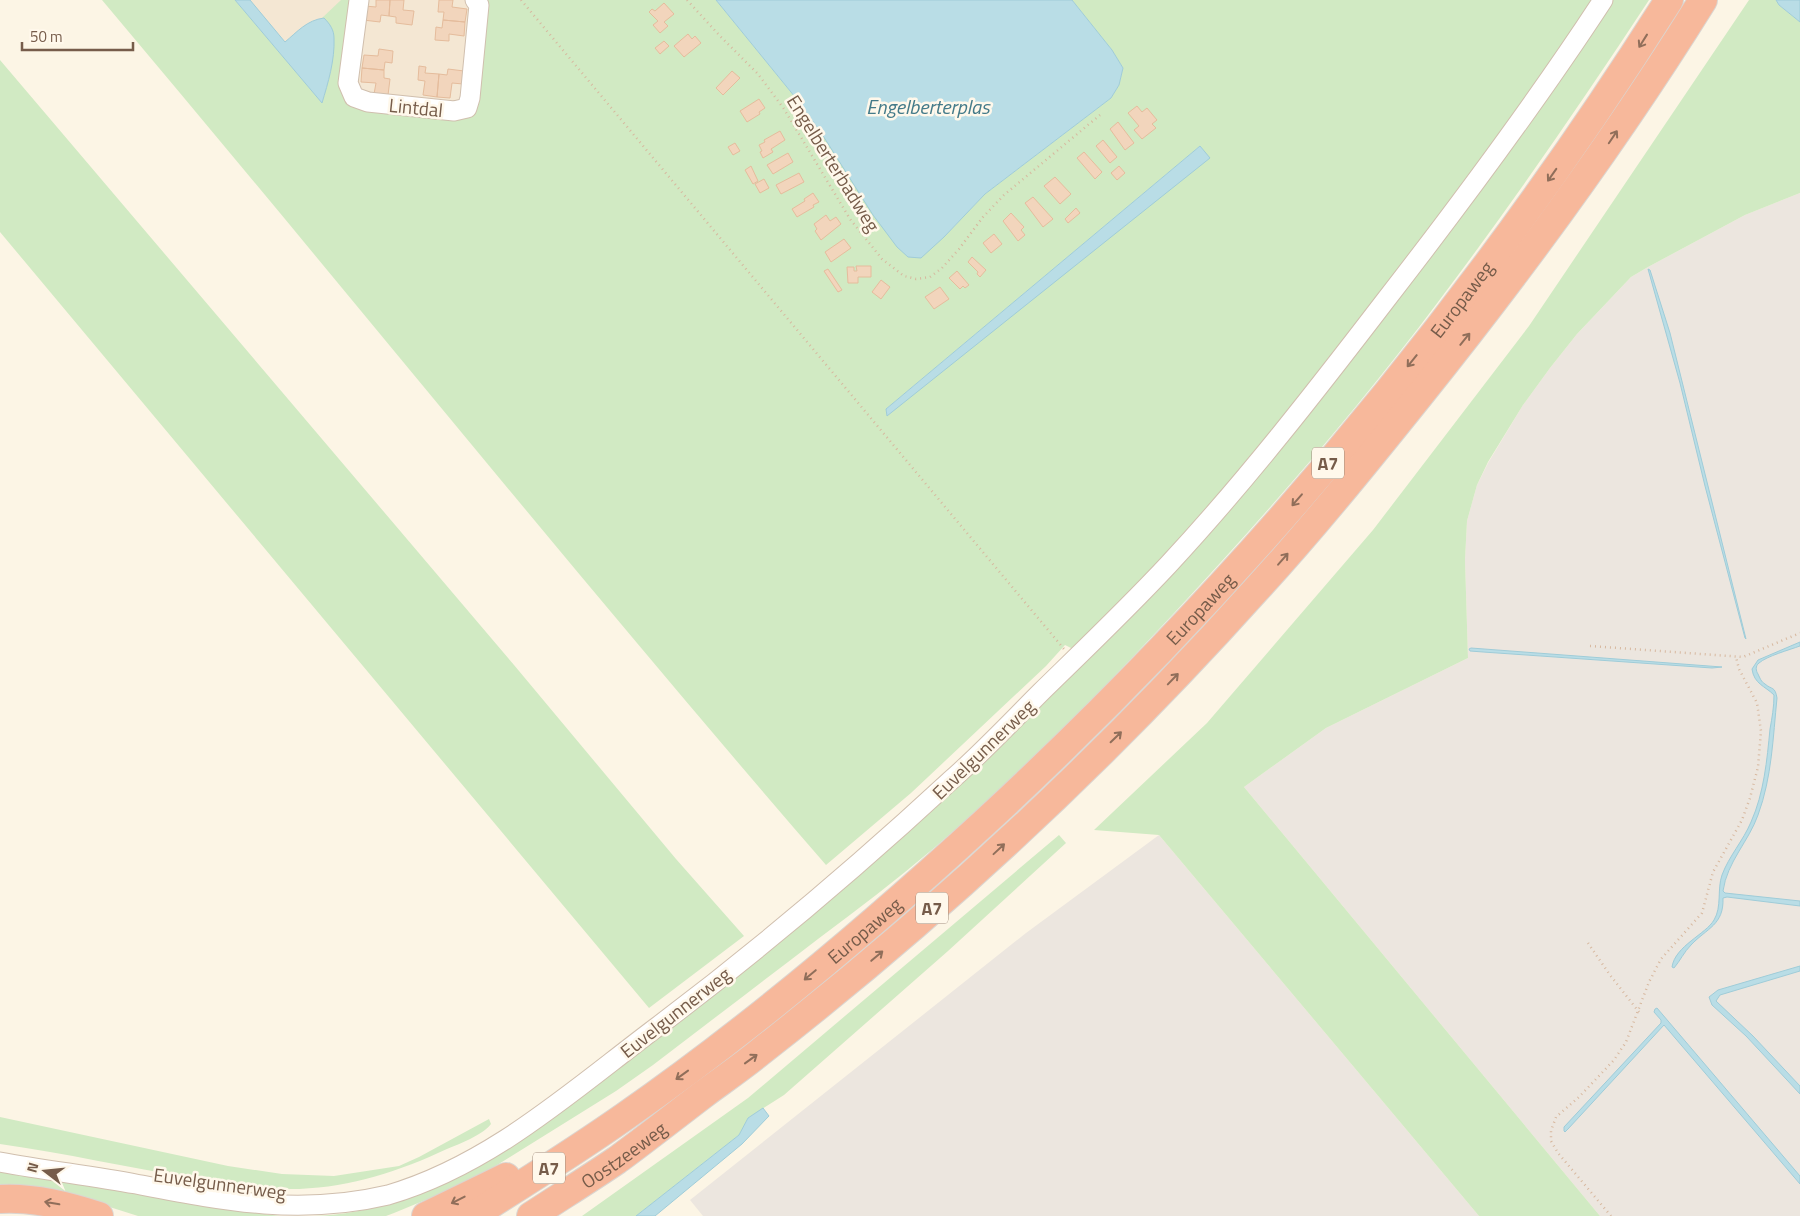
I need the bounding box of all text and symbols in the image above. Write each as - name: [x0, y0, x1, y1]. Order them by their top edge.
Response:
- scale bar: [22, 20, 134, 52]
- text: 50 m: [30, 25, 63, 48]
- one-way arrow: [1638, 34, 1648, 48]
- street label: Engelberterbadweg: [780, 89, 888, 237]
- street label: Lintdal: [388, 90, 444, 124]
- water label: Engelberterplas: [866, 91, 991, 122]
- one-way arrow: [1608, 131, 1618, 145]
- one-way arrow: [1547, 168, 1557, 182]
- street label: Europaweg: [1422, 254, 1500, 344]
- one-way arrow: [1460, 332, 1470, 346]
- one-way arrow: [1406, 354, 1417, 367]
- road number: A7: [1312, 448, 1344, 478]
- one-way arrow: [1292, 494, 1303, 507]
- one-way arrow: [1278, 553, 1289, 566]
- street label: Europaweg: [1158, 565, 1241, 651]
- one-way arrow: [1167, 673, 1180, 685]
- street label: Euvelgunnerweg: [925, 692, 1041, 806]
- one-way arrow: [1110, 731, 1123, 743]
- one-way arrow: [992, 843, 1005, 855]
- street label: Europaweg: [820, 889, 908, 970]
- road number: A7: [916, 892, 948, 924]
- one-way arrow: [870, 951, 883, 962]
- street label: Euvelgunnerweg: [613, 959, 737, 1065]
- one-way arrow: [804, 970, 817, 981]
- one-way arrow: [744, 1054, 758, 1064]
- one-way arrow: [675, 1070, 689, 1080]
- street label: Oostzeeweg: [575, 1113, 672, 1195]
- north arrow: [20, 1146, 70, 1196]
- road number: A7: [533, 1152, 565, 1184]
- street label: Euvelgunnerweg: [152, 1159, 288, 1207]
- text: N: [21, 1160, 43, 1175]
- one-way arrow: [451, 1196, 466, 1205]
- one-way arrow: [45, 1198, 61, 1208]

